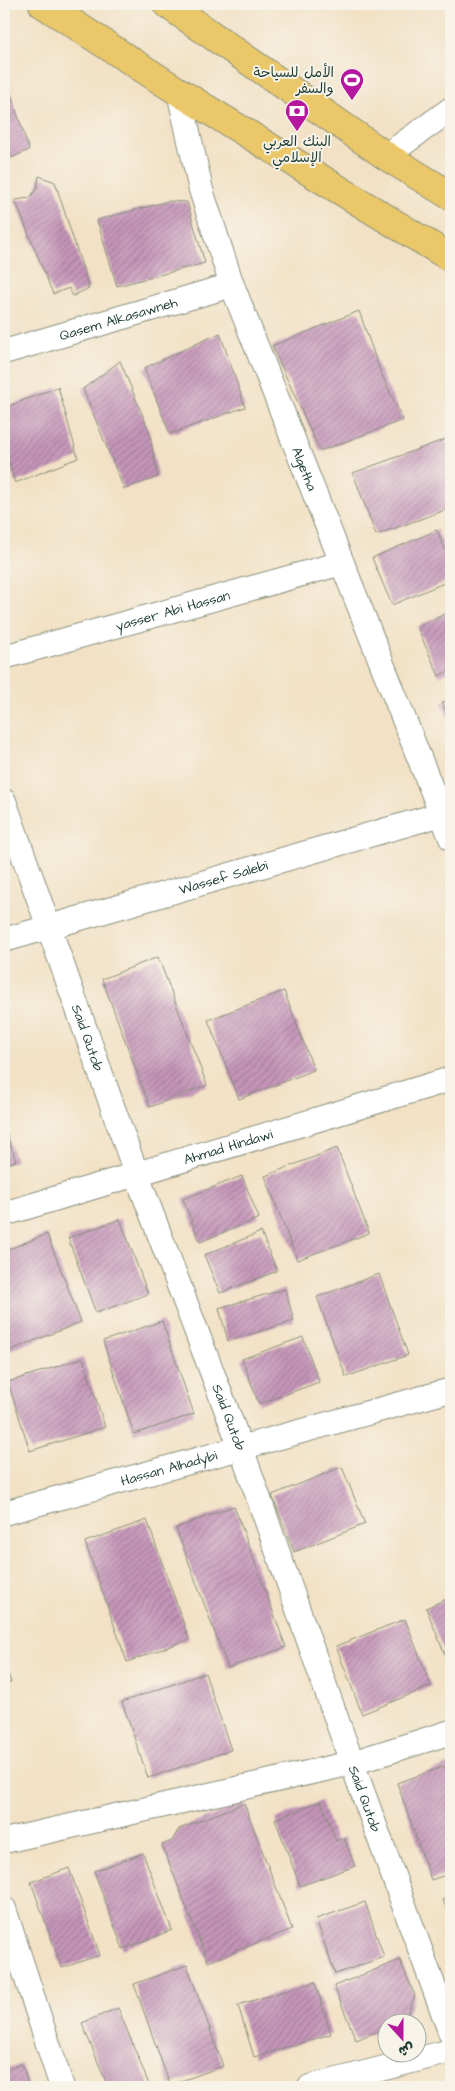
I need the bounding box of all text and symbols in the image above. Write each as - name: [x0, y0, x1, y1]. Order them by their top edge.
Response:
- place label: الأمل للسياحة والسفر: [254, 63, 334, 99]
- sports icon: الأمل للسياحة والسفر: [339, 67, 365, 101]
- bank icon: البنك العربي الإسلامي: [284, 98, 310, 132]
- place label: البنك العربي الإسلامي: [263, 132, 331, 170]
- street label: Qasem Alkasawneh: [57, 293, 180, 346]
- street label: Algetha: [286, 444, 322, 494]
- street label: yasser Abi Hassan: [113, 586, 232, 637]
- street label: Wassef Salebi: [177, 856, 270, 900]
- street label: Said Qutob: [66, 1002, 108, 1074]
- street label: Ahmad Hindawi: [181, 1124, 275, 1170]
- street label: Said Qutob: [207, 1381, 250, 1454]
- street label: Hassan Alhadybi: [119, 1446, 220, 1491]
- street label: Said Qutob: [343, 1763, 385, 1835]
- north arrow: [378, 2014, 428, 2064]
- text: ش: [396, 2037, 417, 2061]

